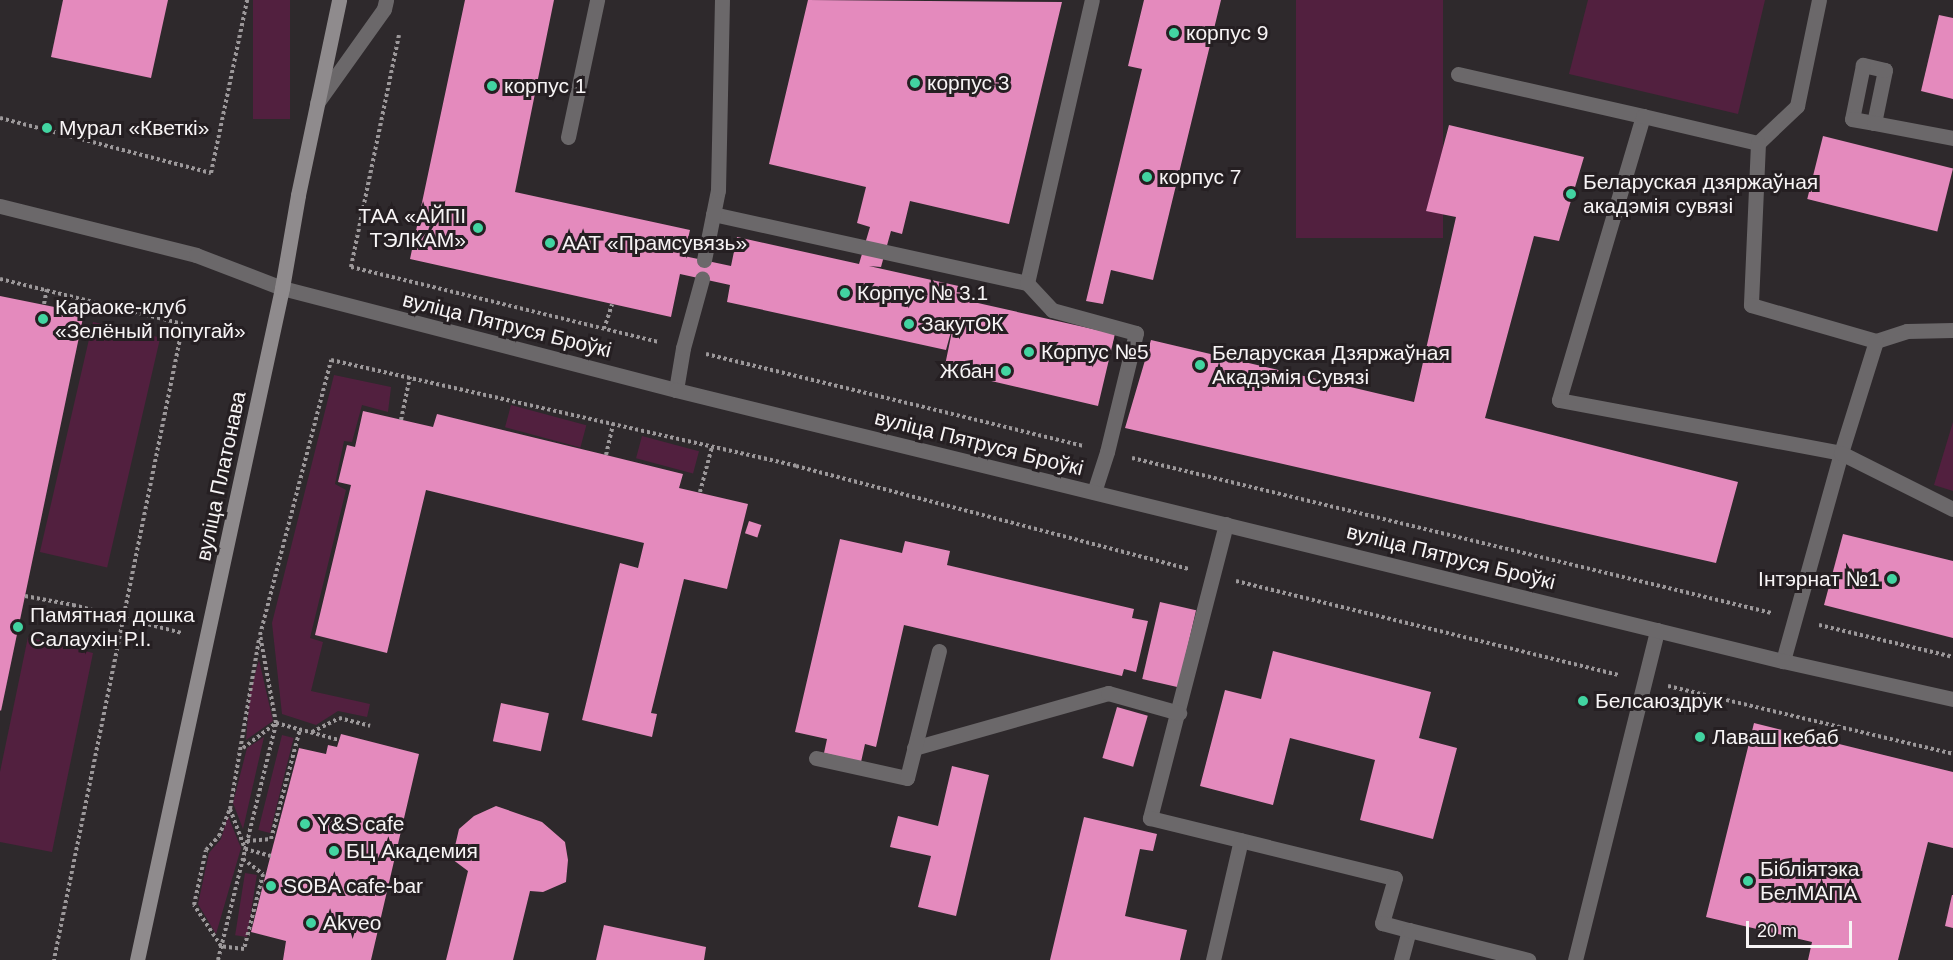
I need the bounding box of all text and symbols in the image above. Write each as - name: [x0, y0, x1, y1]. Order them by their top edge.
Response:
- place label: корпус 9: [1186, 20, 1268, 46]
- marker: корпус 9: [1167, 26, 1181, 40]
- place label: корпус 3: [927, 70, 1009, 96]
- place label: корпус 1: [504, 73, 586, 99]
- marker: корпус 3: [908, 76, 922, 90]
- marker: корпус 1: [485, 79, 499, 93]
- place label: Мурал «Кветкі»: [59, 115, 209, 141]
- marker: Мурал «Кветкі»: [40, 121, 54, 135]
- place label: корпус 7: [1159, 164, 1241, 190]
- place label: Беларуская дзяржаўная акадэмія сувязі: [1583, 169, 1818, 219]
- marker: корпус 7: [1140, 170, 1154, 184]
- marker: Беларуская дзяржаўная акадэмія сувязі: [1564, 187, 1578, 201]
- place label: ТАА «АЙПI ТЭЛКАМ»: [358, 203, 466, 253]
- marker: ТАА «АЙПI ТЭЛКАМ»: [471, 221, 485, 235]
- place label: ААТ «Прамсувязь»: [562, 230, 747, 256]
- marker: ААТ «Прамсувязь»: [543, 236, 557, 250]
- place label: Корпус № 3.1: [857, 280, 988, 306]
- marker: Корпус № 3.1: [838, 286, 852, 300]
- street label: вуліца Пятруся Броўкі: [400, 287, 614, 363]
- place label: Караоке-клуб «Зелёный попугай»: [55, 294, 246, 344]
- place label: ЗакутОК: [921, 311, 1003, 337]
- marker: Караоке-клуб «Зелёный попугай»: [36, 312, 50, 326]
- marker: ЗакутОК: [902, 317, 916, 331]
- place label: Корпус №5: [1041, 339, 1149, 365]
- place label: Беларуская Дзяржаўная Акадэмія Сувязі: [1212, 340, 1450, 390]
- marker: Корпус №5: [1022, 345, 1036, 359]
- place label: Жбан: [940, 358, 994, 384]
- marker: Беларуская Дзяржаўная Акадэмія Сувязі: [1193, 358, 1207, 372]
- marker: Жбан: [999, 364, 1013, 378]
- street label: вуліца Платонава: [191, 389, 251, 563]
- street label: вуліца Пятруся Броўкі: [872, 405, 1086, 481]
- street label: вуліца Пятруся Броўкі: [1344, 519, 1558, 595]
- place label: Інтэрнат №1: [1758, 566, 1880, 592]
- marker: Інтэрнат №1: [1885, 572, 1899, 586]
- place label: Памятная дошка Салаухін Р.І.: [30, 602, 195, 652]
- marker: Памятная дошка Салаухін Р.І.: [11, 620, 25, 634]
- place label: Белсаюздрук: [1595, 688, 1722, 714]
- marker: Белсаюздрук: [1576, 694, 1590, 708]
- place label: Лаваш кебаб: [1712, 724, 1839, 750]
- marker: Лаваш кебаб: [1693, 730, 1707, 744]
- place label: Y&S cafe: [317, 811, 405, 837]
- marker: Y&S cafe: [298, 817, 312, 831]
- place label: БЦ Академия: [346, 838, 478, 864]
- marker: БЦ Академия: [327, 844, 341, 858]
- place label: Бібліятэка БелМАПА: [1760, 856, 1859, 906]
- place label: SOBA cafe-bar: [283, 873, 424, 899]
- marker: Бібліятэка БелМАПА: [1741, 874, 1755, 888]
- marker: SOBA cafe-bar: [264, 879, 278, 893]
- scale bar: [1749, 909, 1856, 947]
- place label: Akveo: [323, 910, 381, 936]
- marker: Akveo: [304, 916, 318, 930]
- text: 20 m: [1757, 921, 1797, 941]

